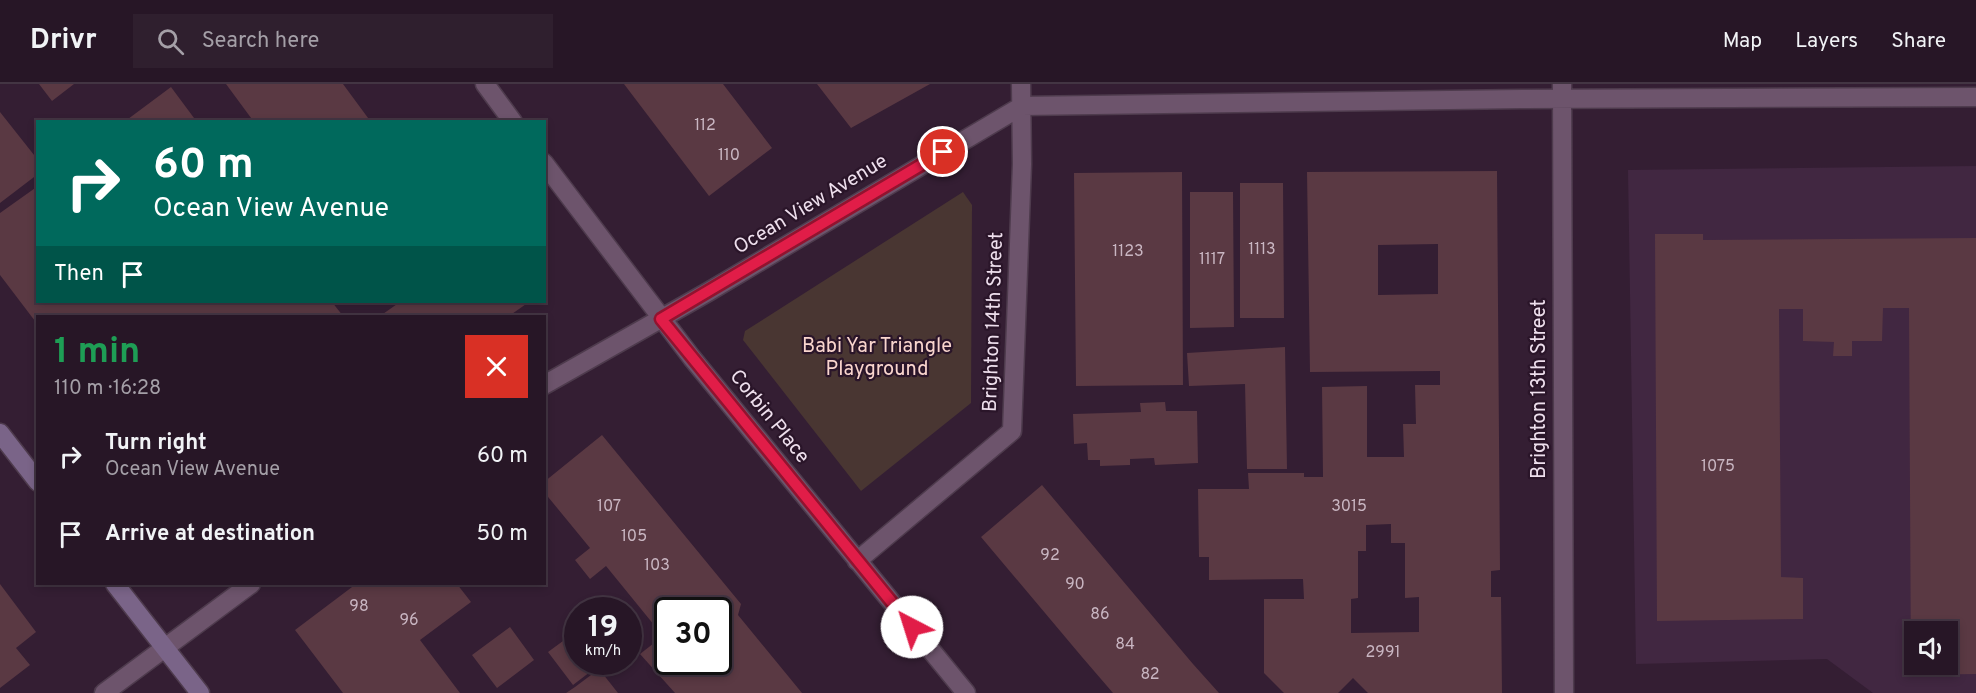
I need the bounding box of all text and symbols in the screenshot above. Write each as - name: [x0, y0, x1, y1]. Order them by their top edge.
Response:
- search box: [133, 14, 553, 68]
- text: Drivr: [30, 23, 97, 59]
- icon: search: [154, 25, 187, 58]
- text: Search here: [202, 28, 319, 55]
- text: Map: [1723, 28, 1762, 55]
- text: Layers: [1795, 28, 1858, 55]
- text: Share: [1891, 28, 1946, 55]
- house number: 112: [694, 116, 716, 136]
- pin: [917, 126, 968, 177]
- icon: arrive: [926, 135, 959, 168]
- text: 60 m: [153, 140, 254, 193]
- icon: right: [54, 144, 132, 222]
- house number: 110: [718, 146, 740, 166]
- street label: Ocean View Avenue: [729, 149, 893, 261]
- text: Ocean View Avenue: [153, 192, 389, 226]
- street label: Brighton 14th Street: [978, 232, 1010, 412]
- house number: 1113: [1248, 240, 1276, 260]
- house number: 1123: [1112, 242, 1144, 262]
- house number: 1117: [1199, 250, 1225, 270]
- icon: arrive: [116, 258, 149, 291]
- text: Then: [54, 261, 104, 288]
- street label: Brighton 13th Street: [1527, 299, 1553, 479]
- text: 1 min: [54, 330, 140, 376]
- park label: Babi Yar Triangle Playground: [802, 334, 952, 383]
- button: close: [465, 335, 528, 398]
- street label: Corbin Place: [723, 365, 815, 469]
- text: 110 m · 16:28: [54, 376, 161, 402]
- text: Turn right: [105, 430, 207, 457]
- icon: right: [54, 440, 87, 473]
- text: 60 m: [477, 443, 528, 470]
- text: Ocean View Avenue: [105, 457, 280, 483]
- house number: 1075: [1701, 457, 1735, 477]
- house number: 107: [597, 497, 621, 517]
- house number: 3015: [1331, 497, 1367, 517]
- icon: arrive: [54, 518, 87, 551]
- text: Arrive at destination: [105, 521, 315, 548]
- text: 50 m: [476, 521, 528, 548]
- house number: 105: [621, 527, 647, 547]
- house number: 92: [1040, 546, 1060, 566]
- house number: 103: [644, 556, 670, 576]
- house number: 90: [1065, 575, 1085, 595]
- position arrow: [880, 595, 944, 659]
- house number: 98: [349, 597, 369, 617]
- speed limit sign: 30: [654, 597, 732, 675]
- house number: 86: [1090, 605, 1110, 625]
- text: 19: [588, 610, 618, 647]
- house number: 96: [399, 611, 419, 631]
- map controls: [1904, 621, 1958, 675]
- button: sound: [1904, 621, 1958, 675]
- house number: 84: [1115, 635, 1135, 655]
- text: km/h: [585, 642, 621, 661]
- house number: 2991: [1366, 643, 1400, 663]
- house number: 82: [1140, 665, 1160, 685]

